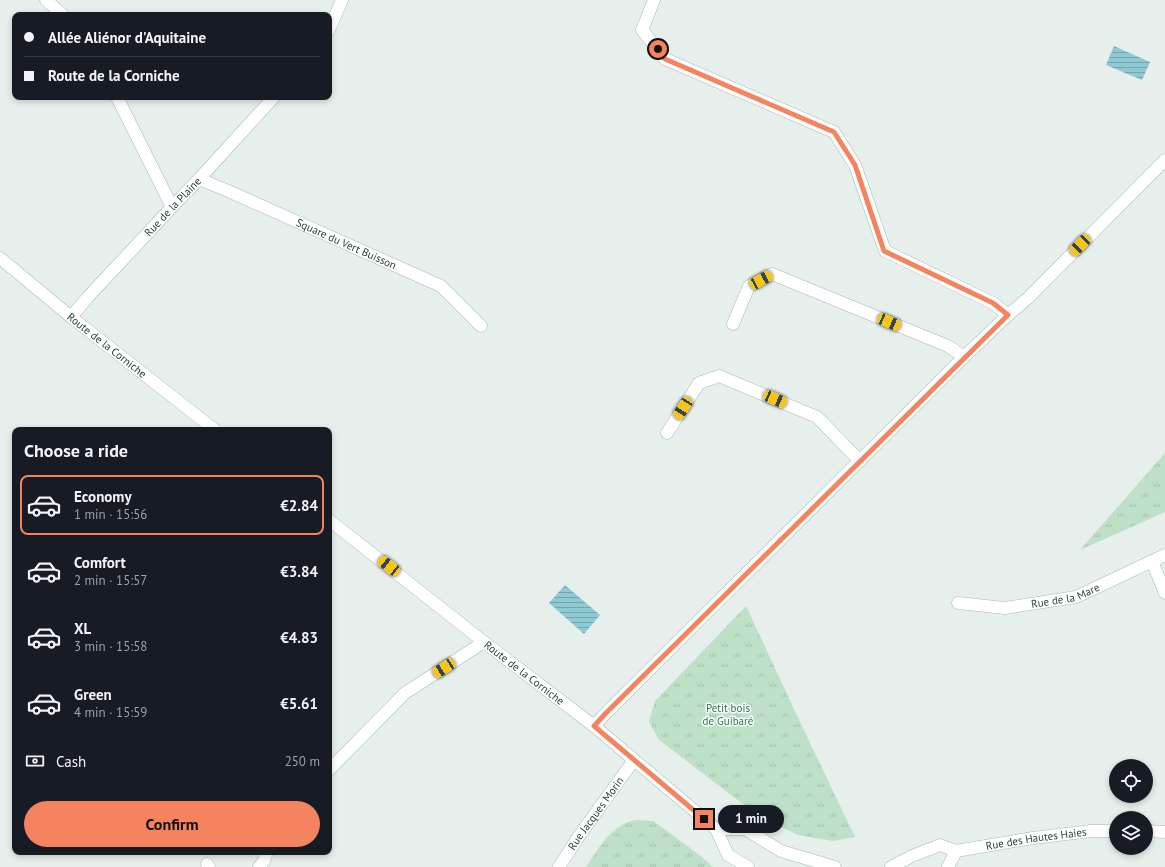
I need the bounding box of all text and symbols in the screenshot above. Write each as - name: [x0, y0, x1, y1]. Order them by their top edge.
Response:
- text: Allée Aliénor d'Aquitaine: [48, 28, 206, 47]
- route start: [649, 40, 667, 58]
- text: Route de la Corniche: [48, 66, 180, 85]
- street label: Rue de la Plaine: [141, 174, 204, 239]
- street label: Square du Vert Buisson: [294, 215, 399, 272]
- car: [1067, 232, 1093, 258]
- car: [748, 269, 774, 291]
- street label: Route de la Corniche: [64, 310, 150, 381]
- car: [876, 312, 902, 332]
- car: [762, 389, 788, 409]
- car: [671, 395, 695, 421]
- text: Choose a ride: [24, 439, 128, 462]
- icon: car: [26, 487, 62, 523]
- text: Economy: [74, 487, 132, 506]
- text: €2.84: [280, 496, 318, 515]
- text: 1 min · 15:56: [74, 506, 147, 523]
- icon: car: [26, 553, 62, 589]
- text: Comfort: [74, 553, 126, 572]
- car: [376, 554, 402, 578]
- text: €3.84: [280, 562, 318, 581]
- text: 2 min · 15:57: [74, 572, 147, 589]
- street label: Rue de la Mare: [1030, 580, 1102, 611]
- icon: car: [26, 619, 62, 655]
- text: XL: [74, 619, 91, 638]
- text: €4.83: [280, 628, 318, 647]
- text: 3 min · 15:58: [74, 638, 147, 655]
- street label: Route de la Corniche: [481, 638, 568, 708]
- car: [431, 656, 457, 680]
- icon: car: [26, 685, 62, 721]
- text: Green: [74, 685, 112, 704]
- text: €5.61: [280, 694, 318, 713]
- park label: Petit bois de Guibaré: [703, 701, 754, 728]
- text: 4 min · 15:59: [74, 704, 147, 721]
- icon: cash: [24, 750, 46, 772]
- text: Cash: [56, 752, 86, 771]
- text: 250 m: [285, 753, 320, 770]
- map controls: [1109, 759, 1153, 855]
- button: locate: [1109, 759, 1153, 803]
- street label: Rue Jacques Morin: [565, 774, 627, 853]
- button: Confirm: [24, 801, 320, 847]
- callout: 1 min: [718, 805, 784, 833]
- route end: [695, 810, 713, 828]
- text: 1 min: [735, 810, 767, 827]
- button: layers: [1109, 811, 1153, 855]
- street label: Rue des Hautes Haies: [985, 825, 1088, 853]

